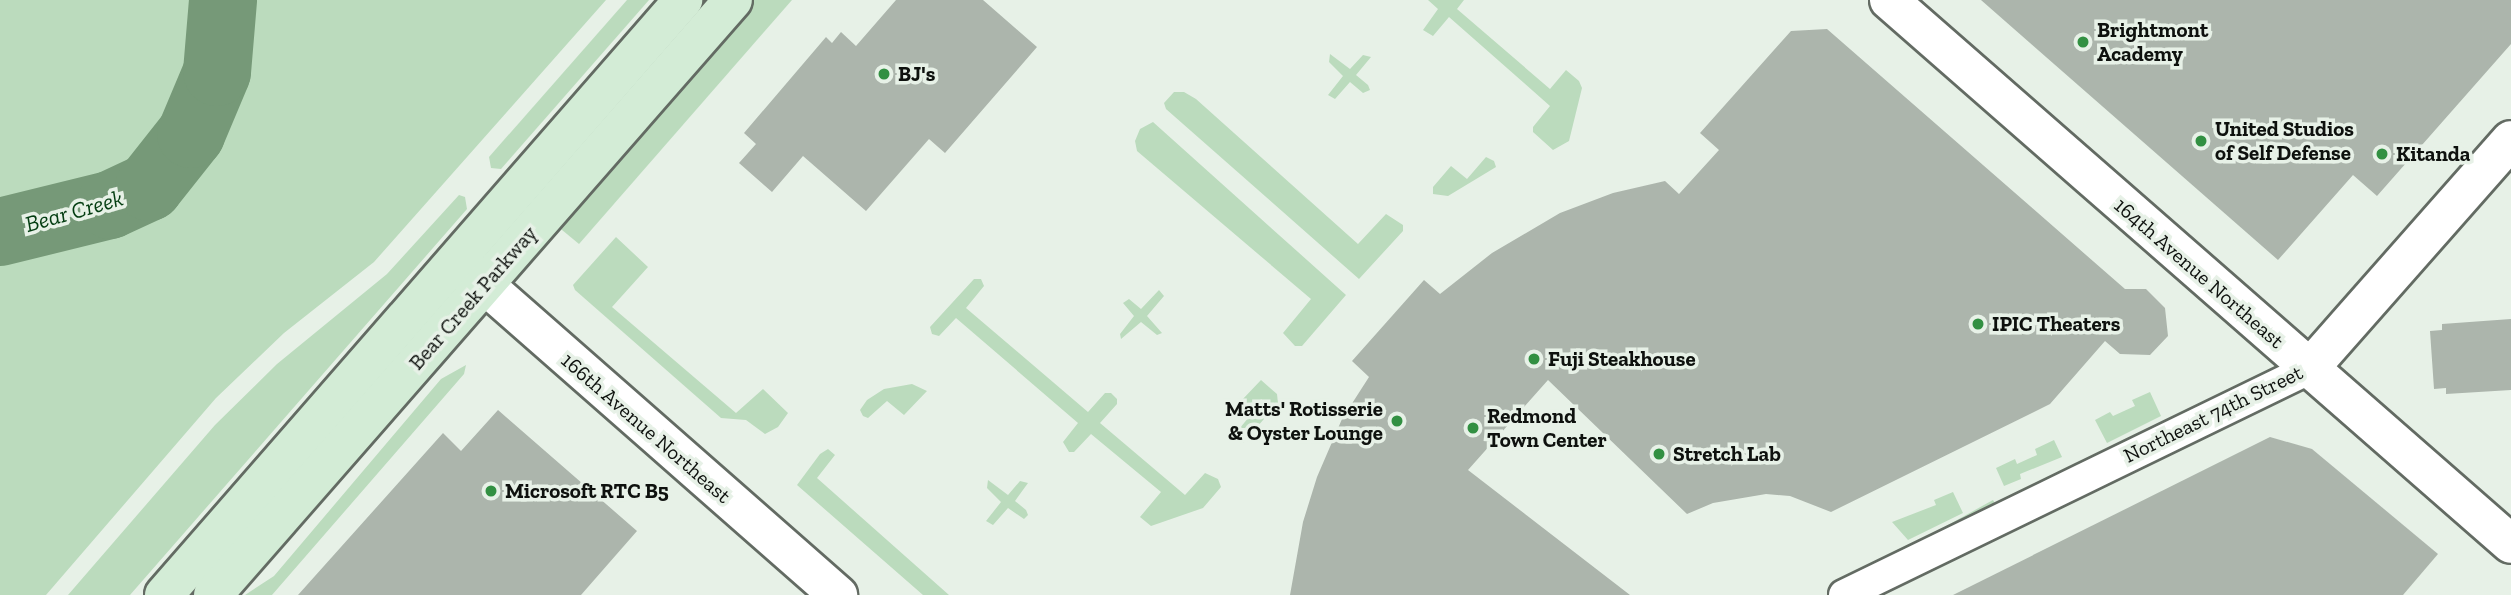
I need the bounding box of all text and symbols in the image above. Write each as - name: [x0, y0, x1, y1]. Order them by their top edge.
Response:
- place label: Brightmont Academy: [2097, 17, 2208, 67]
- marker: Brightmont Academy: [2075, 34, 2091, 50]
- place label: BJ's: [898, 61, 935, 87]
- marker: BJ's: [876, 66, 892, 82]
- place label: United Studios of Self Defense: [2215, 116, 2354, 166]
- marker: United Studios of Self Defense: [2193, 133, 2209, 149]
- place label: Kitanda: [2396, 141, 2470, 167]
- marker: Kitanda: [2374, 146, 2390, 162]
- water label: Bear Creek: [22, 184, 126, 238]
- street label: 164th Avenue Northeast: [2109, 192, 2289, 354]
- street label: Bear Creek Parkway: [404, 221, 542, 375]
- place label: IPIC Theaters: [1992, 311, 2120, 337]
- marker: IPIC Theaters: [1970, 316, 1986, 332]
- place label: Fuji Steakhouse: [1548, 346, 1696, 372]
- street label: 166th Avenue Northeast: [556, 347, 736, 509]
- marker: Fuji Steakhouse: [1526, 351, 1542, 367]
- street label: Northeast 74th Street: [2119, 360, 2307, 468]
- place label: Matts' Rotisserie & Oyster Lounge: [1225, 396, 1383, 446]
- place label: Redmond Town Center: [1487, 403, 1607, 453]
- marker: Matts' Rotisserie & Oyster Lounge: [1389, 413, 1405, 429]
- marker: Redmond Town Center: [1465, 420, 1481, 436]
- place label: Stretch Lab: [1673, 441, 1781, 467]
- marker: Stretch Lab: [1651, 446, 1667, 462]
- place label: Microsoft RTC B5: [505, 478, 669, 504]
- marker: Microsoft RTC B5: [483, 483, 499, 499]

